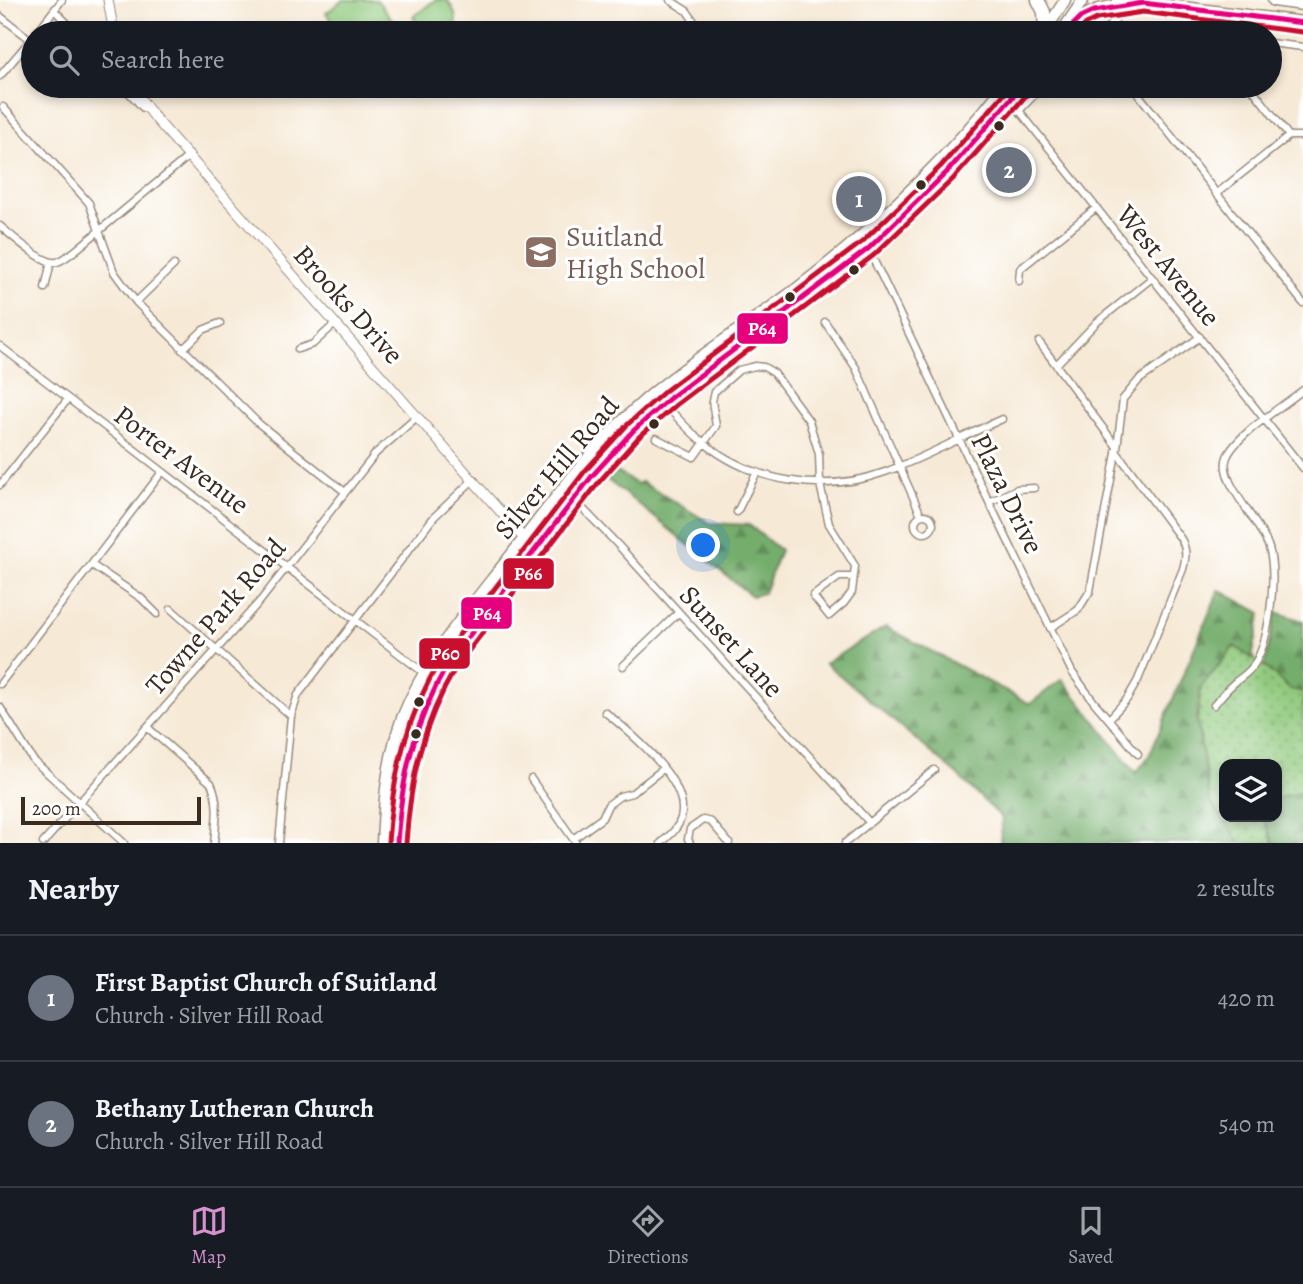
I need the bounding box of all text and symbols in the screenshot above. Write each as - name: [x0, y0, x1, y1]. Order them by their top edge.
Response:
- search box: [21, 21, 1282, 98]
- icon: search: [45, 41, 83, 79]
- text: Search here: [101, 42, 225, 77]
- unlabelled marker: [992, 119, 1006, 133]
- pin: 2: [986, 144, 1032, 196]
- pin: 1: [836, 173, 882, 225]
- unlabelled marker: [914, 178, 928, 192]
- street label: West Avenue: [1107, 196, 1229, 334]
- place label: Suitland High School: [566, 218, 705, 288]
- school or university icon: Suitland High School: [522, 233, 560, 271]
- street label: Brooks Drive: [285, 237, 412, 373]
- unlabelled marker: [847, 263, 861, 277]
- unlabelled marker: [783, 290, 797, 304]
- line badge: P64: [736, 312, 789, 345]
- text: P64: [748, 316, 776, 342]
- street label: Silver Hill Road: [486, 387, 629, 547]
- street label: Porter Avenue: [106, 396, 257, 523]
- unlabelled marker: [647, 417, 661, 431]
- street label: Plaza Drive: [962, 427, 1053, 560]
- your location: [686, 528, 720, 562]
- street label: Towne Park Road: [137, 529, 295, 703]
- line badge: P66: [502, 557, 555, 590]
- text: P66: [514, 561, 542, 587]
- street label: Sunset Lane: [671, 577, 792, 706]
- line badge: P64: [460, 596, 513, 630]
- text: P64: [473, 601, 501, 627]
- line badge: P60: [418, 637, 471, 670]
- text: P60: [430, 641, 460, 667]
- unlabelled marker: [412, 695, 426, 709]
- unlabelled marker: [409, 727, 423, 741]
- map controls: [1219, 759, 1282, 822]
- button: layers: [1219, 759, 1282, 822]
- scale bar: [21, 794, 201, 826]
- text: 200 m: [32, 796, 81, 822]
- text: Nearby: [28, 869, 119, 909]
- text: 2 results: [1197, 873, 1275, 904]
- text: First Baptist Church of Suitland: [95, 965, 437, 1000]
- text: 1: [47, 983, 55, 1014]
- text: 420 m: [1218, 983, 1275, 1014]
- text: Church · Silver Hill Road: [95, 1000, 323, 1031]
- text: Bethany Lutheran Church: [95, 1091, 374, 1126]
- text: 2: [45, 1109, 57, 1140]
- text: 540 m: [1219, 1109, 1275, 1140]
- text: Church · Silver Hill Road: [95, 1126, 323, 1157]
- tab: Map: [190, 1202, 228, 1270]
- tab: Directions: [607, 1202, 689, 1270]
- tab: Saved: [1068, 1202, 1113, 1270]

